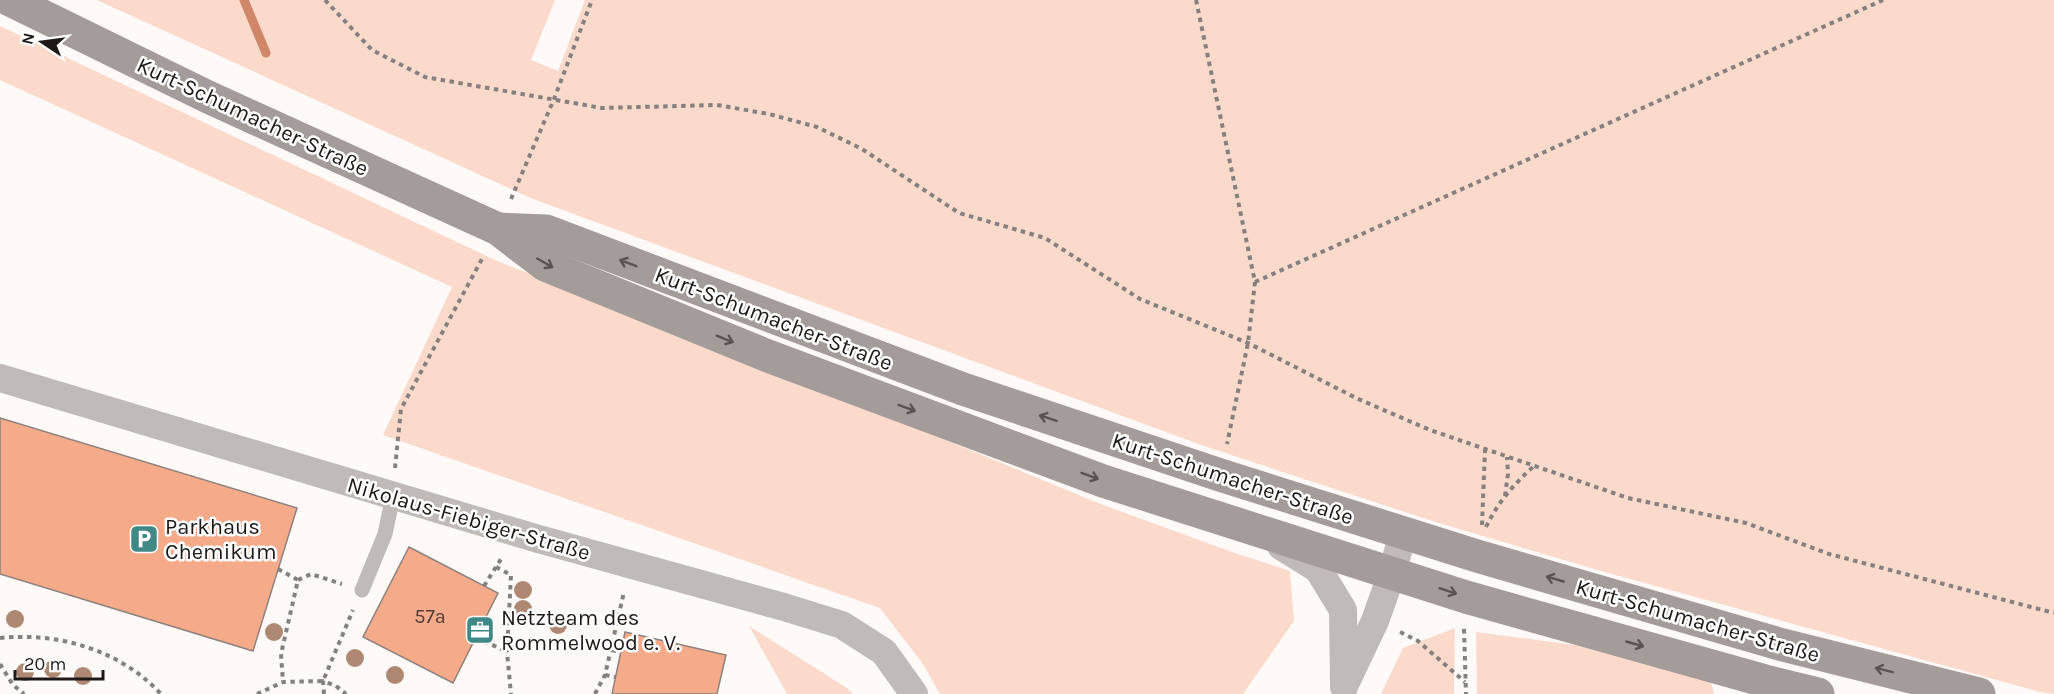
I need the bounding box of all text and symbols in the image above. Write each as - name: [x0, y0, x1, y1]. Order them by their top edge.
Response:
- north arrow: [12, 12, 72, 72]
- text: N: [17, 31, 38, 46]
- street label: Kurt-Schumacher-Straße: [133, 52, 372, 182]
- one-way arrow: [620, 256, 638, 267]
- one-way arrow: [536, 258, 553, 270]
- street label: Kurt-Schumacher-Straße: [651, 262, 896, 376]
- one-way arrow: [715, 334, 734, 345]
- one-way arrow: [897, 403, 916, 414]
- one-way arrow: [1039, 411, 1057, 422]
- street label: Kurt-Schumacher-Straße: [1109, 428, 1357, 530]
- one-way arrow: [1080, 471, 1099, 482]
- street label: Nikolaus-Fiebiger-Straße: [344, 472, 593, 566]
- place label: Parkhaus Chemikum: [165, 514, 277, 565]
- parking icon: Parkhaus Chemikum: [128, 523, 160, 555]
- one-way arrow: [1546, 573, 1565, 584]
- street label: Kurt-Schumacher-Straße: [1573, 574, 1823, 668]
- one-way arrow: [1438, 586, 1457, 597]
- house number: 57a: [414, 605, 446, 628]
- place label: Netzteam des Rommelwood e. V.: [501, 605, 680, 656]
- office icon: Netzteam des Rommelwood e. V.: [464, 614, 496, 646]
- one-way arrow: [1625, 639, 1644, 650]
- scale bar: [15, 643, 104, 681]
- text: 20 m: [24, 653, 66, 675]
- one-way arrow: [1875, 664, 1894, 676]

